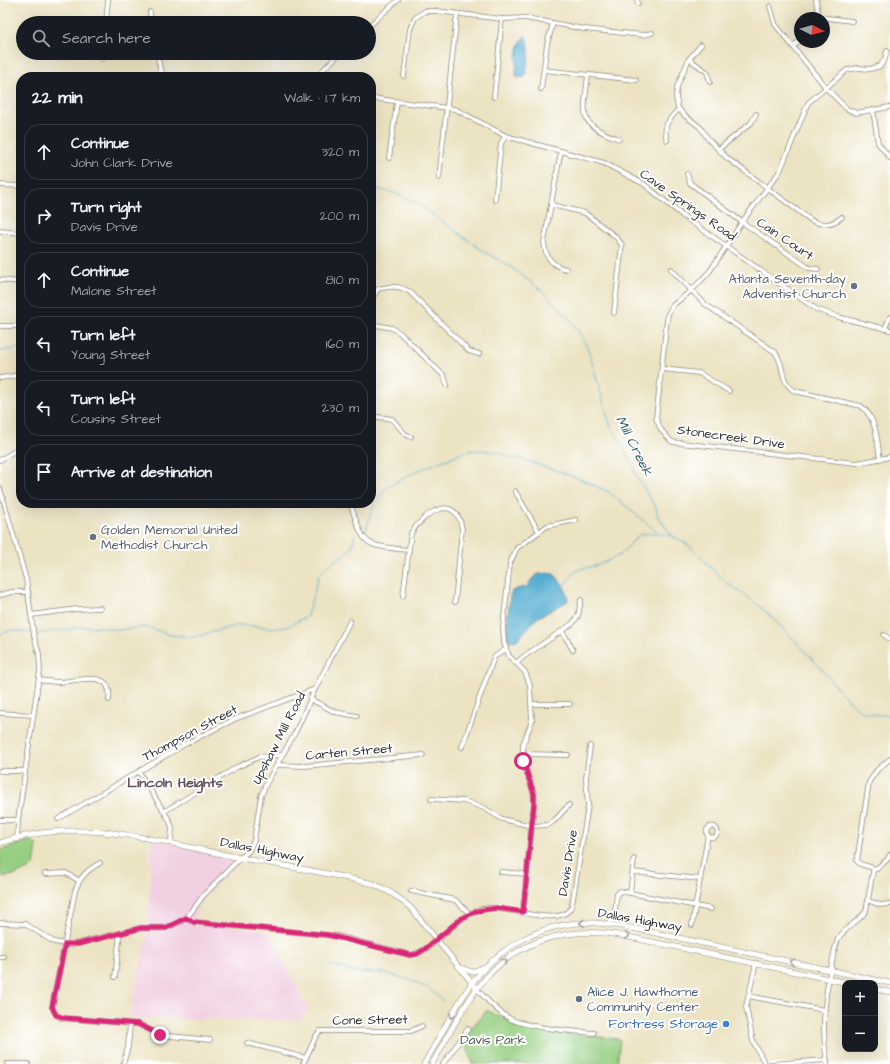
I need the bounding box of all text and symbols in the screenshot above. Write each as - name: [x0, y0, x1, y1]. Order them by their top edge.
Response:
- north arrow: [794, 12, 830, 48]
- search box: [16, 16, 376, 60]
- icon: search: [30, 27, 52, 49]
- text: Search here: [62, 28, 151, 49]
- text: 22 min: [32, 86, 83, 110]
- text: Walk · 1.7 km: [284, 89, 360, 107]
- text: Continue: [71, 133, 129, 154]
- icon: ahead: [33, 141, 55, 163]
- text: 320 m: [321, 143, 359, 161]
- text: John Clark Drive: [71, 154, 173, 172]
- street label: Cave Springs Road: [635, 165, 740, 246]
- text: Turn right: [71, 197, 142, 218]
- icon: right: [33, 205, 55, 227]
- text: 200 m: [320, 207, 359, 225]
- street label: Cain Court: [753, 213, 818, 265]
- text: Davis Drive: [71, 218, 138, 236]
- text: Continue: [71, 261, 129, 282]
- icon: ahead: [33, 269, 55, 291]
- place label: Atlanta Seventh-day Adventist Church: [728, 270, 847, 303]
- text: 810 m: [325, 271, 359, 289]
- marker: Atlanta Seventh-day Adventist Church: [849, 281, 859, 291]
- text: Malone Street: [71, 282, 157, 300]
- text: Turn left: [71, 325, 135, 346]
- icon: left: [33, 333, 55, 355]
- text: 160 m: [326, 335, 359, 353]
- text: Young Street: [71, 346, 150, 364]
- text: Turn left: [71, 389, 135, 410]
- icon: left: [33, 397, 55, 419]
- text: 230 m: [321, 399, 359, 417]
- text: Cousins Street: [71, 410, 161, 428]
- water label: Mill Creek: [610, 412, 658, 480]
- street label: Stonecreek Drive: [676, 421, 786, 453]
- icon: arrive: [33, 461, 55, 483]
- text: Arrive at destination: [71, 462, 212, 483]
- place label: Golden Memorial United Methodist Church: [101, 521, 238, 554]
- marker: Golden Memorial United Methodist Church: [88, 532, 98, 542]
- street label: Upshaw Mill Road: [248, 688, 310, 787]
- street label: Thompson Street: [139, 700, 241, 766]
- street label: Carten Street: [305, 739, 394, 765]
- route start: [514, 752, 532, 770]
- district label: Lincoln Heights: [127, 773, 223, 794]
- street label: Davis Drive: [554, 829, 582, 897]
- street label: Dallas Highway: [219, 833, 305, 868]
- street label: Dallas Highway: [597, 904, 683, 937]
- one-way arrow: [579, 919, 585, 928]
- one-way arrow: [624, 932, 630, 940]
- one-way arrow: [500, 959, 507, 966]
- one-way arrow: [789, 959, 795, 967]
- map controls: [842, 980, 878, 1052]
- button: +: [842, 980, 878, 1016]
- place label: Alice J. Hawthorne Community Center: [587, 983, 699, 1017]
- marker: Alice J. Hawthorne Community Center: [574, 994, 584, 1004]
- street label: Cone Street: [332, 1010, 409, 1030]
- one-way arrow: [450, 1012, 457, 1019]
- place label: Fortress Storage: [608, 1015, 718, 1034]
- button: −: [842, 1016, 878, 1052]
- marker: Fortress Storage: [721, 1019, 731, 1029]
- route end: [151, 1026, 169, 1044]
- park label: Davis Park: [460, 1031, 526, 1049]

